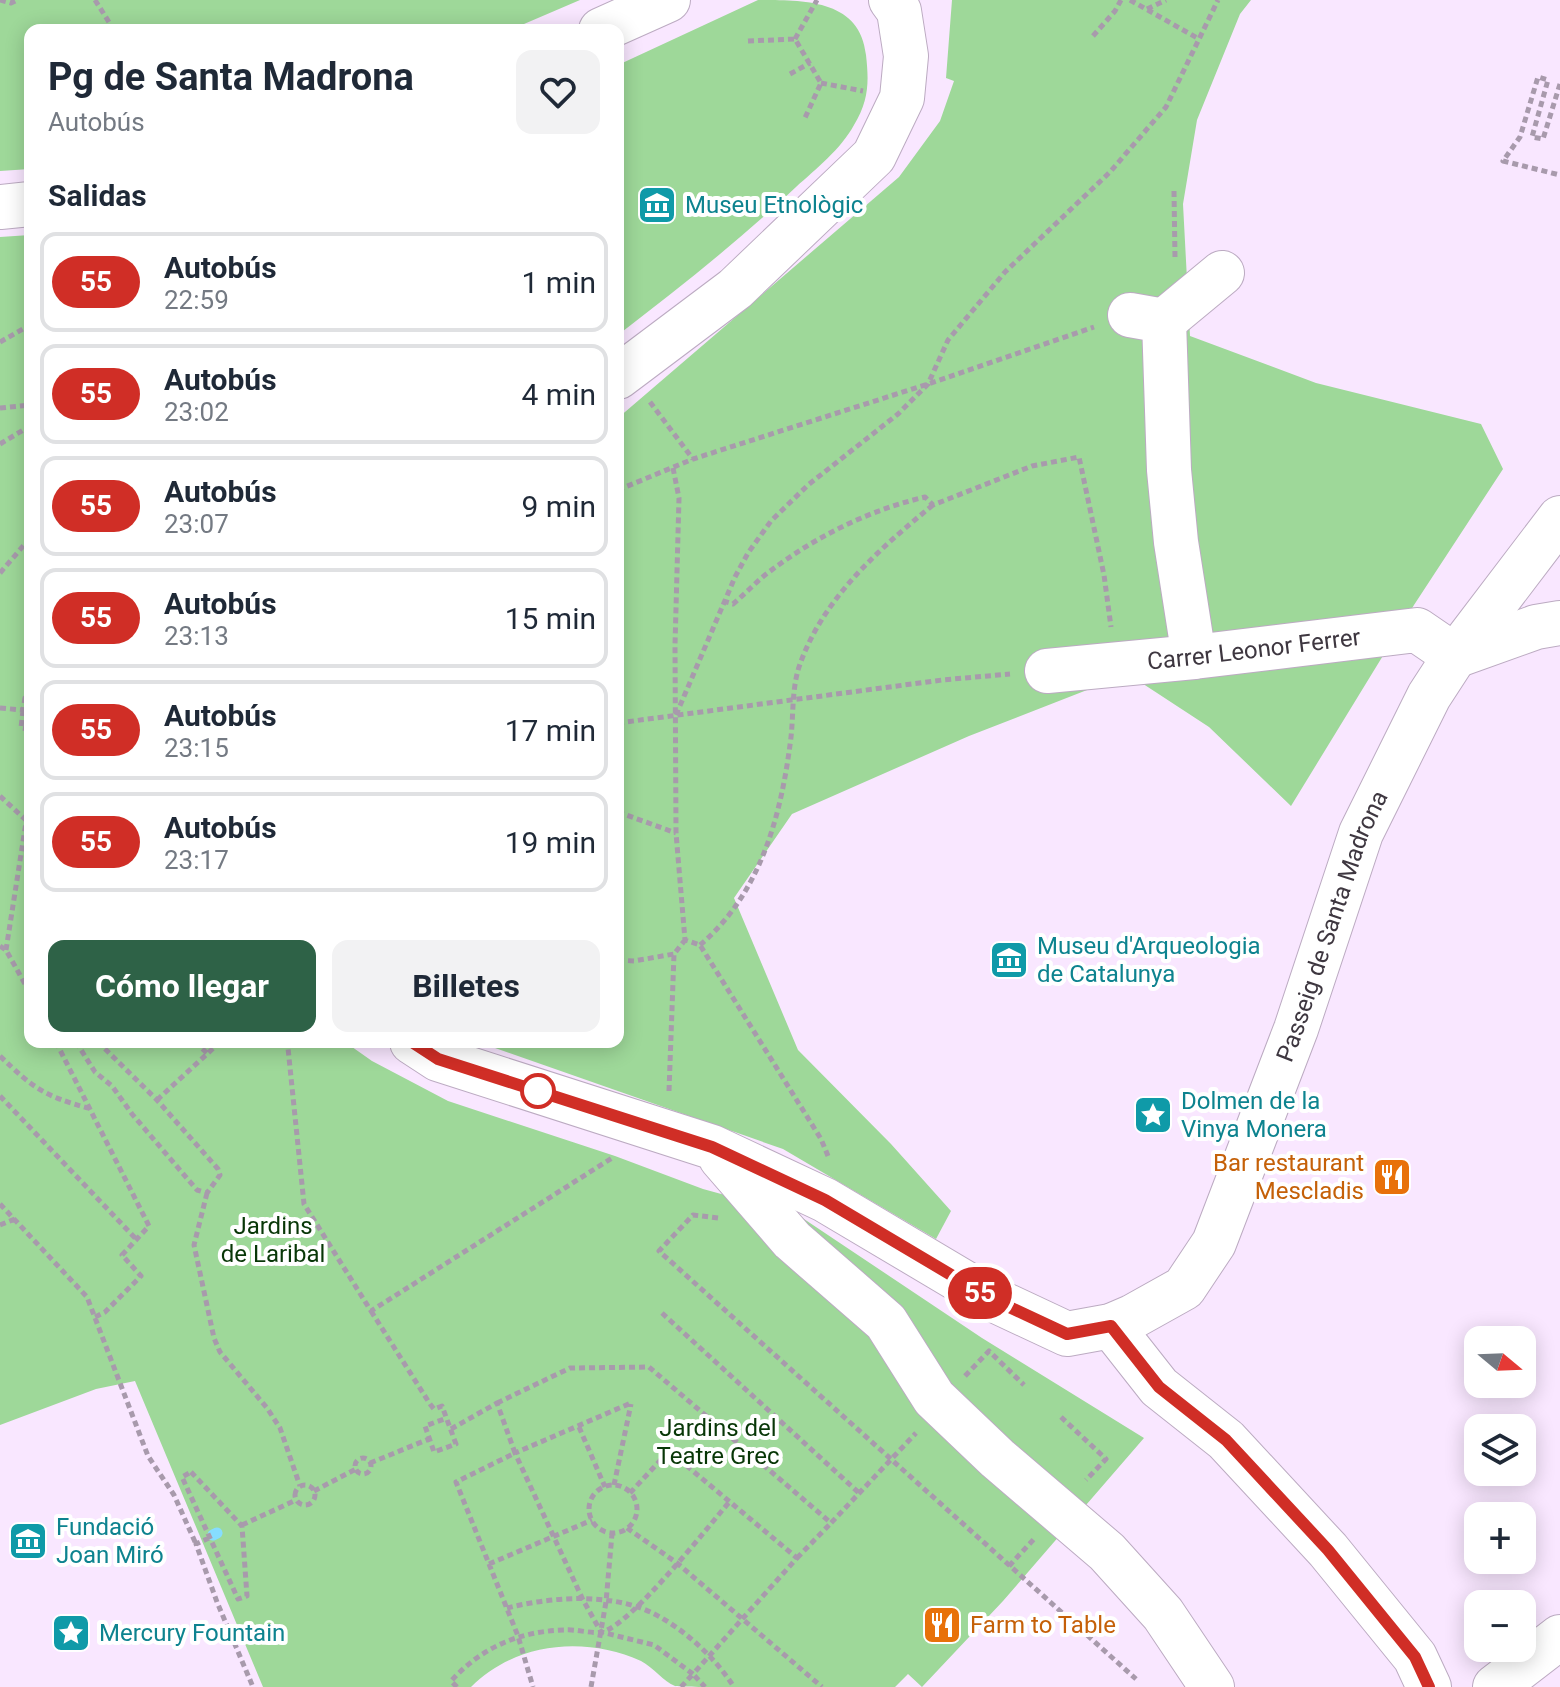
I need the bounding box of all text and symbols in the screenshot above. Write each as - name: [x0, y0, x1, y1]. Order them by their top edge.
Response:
- button: heart: [516, 50, 600, 134]
- text: Pg de Santa Madrona: [48, 55, 414, 99]
- text: Autobús: [48, 107, 145, 137]
- text: Salidas: [48, 178, 147, 213]
- museum icon: Museu Etnològic: [636, 184, 678, 226]
- place label: Museu Etnològic: [685, 191, 863, 219]
- text: Autobús: [164, 250, 277, 285]
- text: 55: [80, 265, 112, 298]
- text: 1 min: [522, 265, 596, 300]
- text: 22:59: [164, 285, 229, 315]
- text: Autobús: [164, 362, 277, 397]
- text: 55: [80, 377, 112, 410]
- text: 4 min: [522, 377, 596, 412]
- text: 23:02: [164, 397, 229, 427]
- text: Autobús: [164, 474, 277, 509]
- text: 55: [80, 489, 112, 522]
- text: 9 min: [522, 489, 596, 524]
- text: 23:07: [164, 509, 229, 539]
- text: Autobús: [164, 586, 277, 621]
- text: 55: [80, 601, 112, 634]
- text: 15 min: [505, 601, 596, 636]
- text: 23:13: [164, 621, 229, 651]
- street label: Carrer Leonor Ferrer: [1146, 623, 1362, 675]
- text: Autobús: [164, 698, 277, 733]
- text: 55: [80, 713, 112, 746]
- text: 17 min: [505, 713, 596, 748]
- text: 23:15: [164, 733, 229, 763]
- street label: Passeig de Santa Madrona: [1271, 786, 1394, 1066]
- text: Autobús: [164, 810, 277, 845]
- text: 55: [80, 825, 112, 858]
- text: 19 min: [505, 825, 596, 860]
- text: 23:17: [164, 845, 229, 875]
- place label: Museu d'Arqueologia de Catalunya: [1037, 932, 1261, 988]
- museum icon: Museu d'Arqueologia de Catalunya: [988, 939, 1030, 981]
- button: Cómo llegar: [48, 940, 316, 1032]
- button: Billetes: [332, 940, 600, 1032]
- unlabelled marker: [521, 1074, 555, 1108]
- place label: Dolmen de la Vinya Monera: [1181, 1087, 1327, 1143]
- place icon: Dolmen de la Vinya Monera: [1132, 1094, 1174, 1136]
- place label: Bar restaurant Mescladis: [1213, 1149, 1364, 1205]
- restaurant icon: Bar restaurant Mescladis: [1371, 1156, 1413, 1198]
- park label: Jardins de Laribal: [221, 1212, 325, 1268]
- line badge: 55: [944, 1267, 1016, 1319]
- text: 55: [964, 1276, 996, 1309]
- north arrow: [1464, 1326, 1536, 1398]
- map controls: [1464, 1326, 1536, 1662]
- park label: Jardins del Teatre Grec: [657, 1414, 779, 1470]
- button: layers: [1464, 1414, 1536, 1486]
- button: +: [1464, 1502, 1536, 1574]
- place label: Fundació Joan Miró: [56, 1513, 164, 1569]
- museum icon: Fundació Joan Miró: [7, 1520, 49, 1562]
- button: −: [1464, 1590, 1536, 1662]
- restaurant icon: Farm to Table: [921, 1604, 963, 1646]
- place label: Farm to Table: [970, 1611, 1116, 1639]
- place icon: Mercury Fountain: [50, 1612, 92, 1654]
- place label: Mercury Fountain: [99, 1619, 285, 1647]

